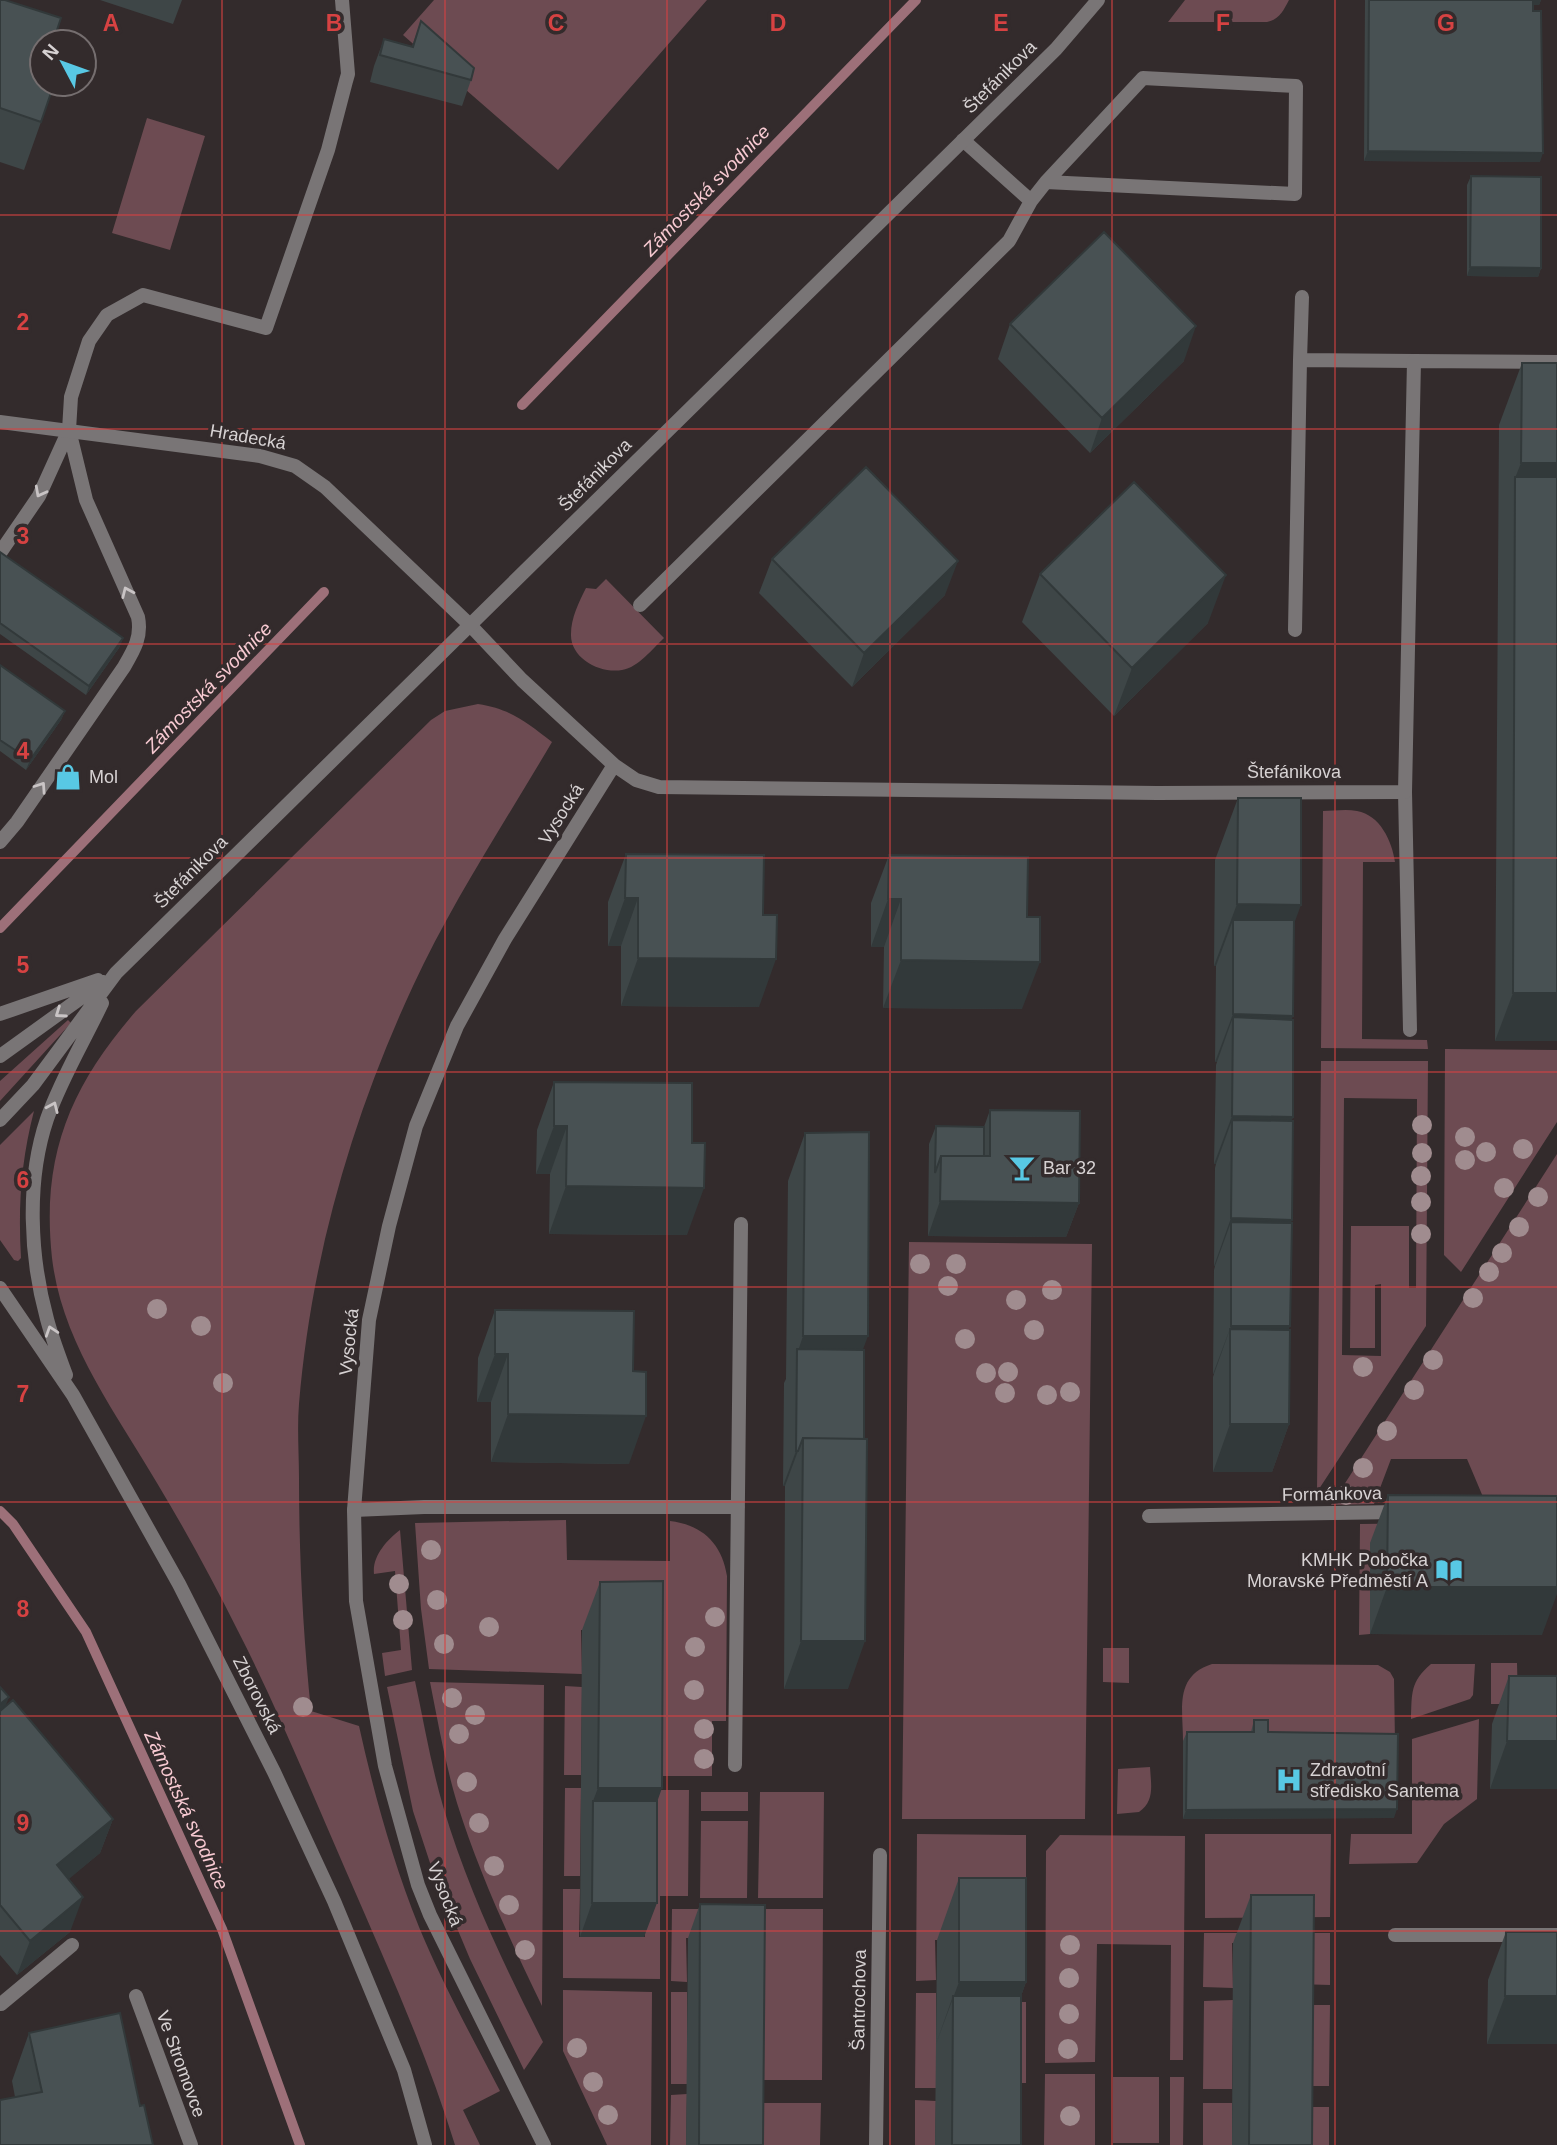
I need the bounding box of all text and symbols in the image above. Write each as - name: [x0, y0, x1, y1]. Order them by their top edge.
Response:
- text: A: [103, 10, 119, 36]
- text: B: [326, 10, 342, 36]
- text: C: [548, 10, 564, 36]
- text: D: [770, 10, 786, 36]
- text: E: [993, 10, 1009, 36]
- text: F: [1216, 10, 1230, 36]
- text: G: [1437, 10, 1455, 36]
- north arrow: [28, 28, 98, 98]
- street label: Štefánikova: [959, 35, 1041, 117]
- text: N: [38, 40, 63, 64]
- water label: Zámostská svodnice: [638, 121, 774, 261]
- text: 2: [17, 309, 29, 335]
- street label: Hradecká: [208, 420, 289, 454]
- street label: Štefánikova: [554, 433, 636, 515]
- one-way arrow: [35, 484, 49, 497]
- text: 3: [17, 523, 29, 549]
- one-way arrow: [121, 587, 135, 599]
- water label: Zámostská svodnice: [140, 618, 276, 758]
- text: 4: [17, 738, 30, 764]
- street label: Štefánikova: [1247, 761, 1342, 782]
- shop icon: Mol: [53, 762, 83, 792]
- place label: Mol: [89, 767, 118, 787]
- street label: Vysocká: [535, 779, 588, 848]
- one-way arrow: [33, 782, 45, 795]
- street label: Štefánikova: [150, 830, 232, 912]
- text: 5: [17, 952, 30, 978]
- one-way arrow: [55, 1005, 68, 1017]
- one-way arrow: [44, 1102, 58, 1114]
- bar icon: Bar 32: [1007, 1153, 1037, 1183]
- place label: Bar 32: [1043, 1158, 1096, 1178]
- text: 6: [17, 1167, 29, 1193]
- street label: Vysocká: [336, 1306, 363, 1377]
- one-way arrow: [45, 1325, 59, 1337]
- text: 7: [17, 1381, 29, 1407]
- street label: Formánkova: [1282, 1483, 1383, 1505]
- place label: KMHK Pobočka Moravské Předměstí A: [1247, 1550, 1429, 1591]
- library icon: KMHK Pobočka Moravské Předměstí A: [1434, 1555, 1464, 1585]
- text: 8: [17, 1596, 30, 1622]
- street label: Zborovská: [229, 1653, 285, 1738]
- water label: Zámostská svodnice: [140, 1726, 233, 1893]
- place label: Zdravotní středisko Santema: [1310, 1760, 1460, 1801]
- hospital icon: Zdravotní středisko Santema: [1274, 1765, 1304, 1795]
- text: 9: [17, 1810, 29, 1836]
- street label: Vysocká: [424, 1859, 467, 1930]
- street label: Šantrochova: [847, 1948, 870, 2051]
- street label: Ve Stromovce: [152, 2008, 210, 2120]

